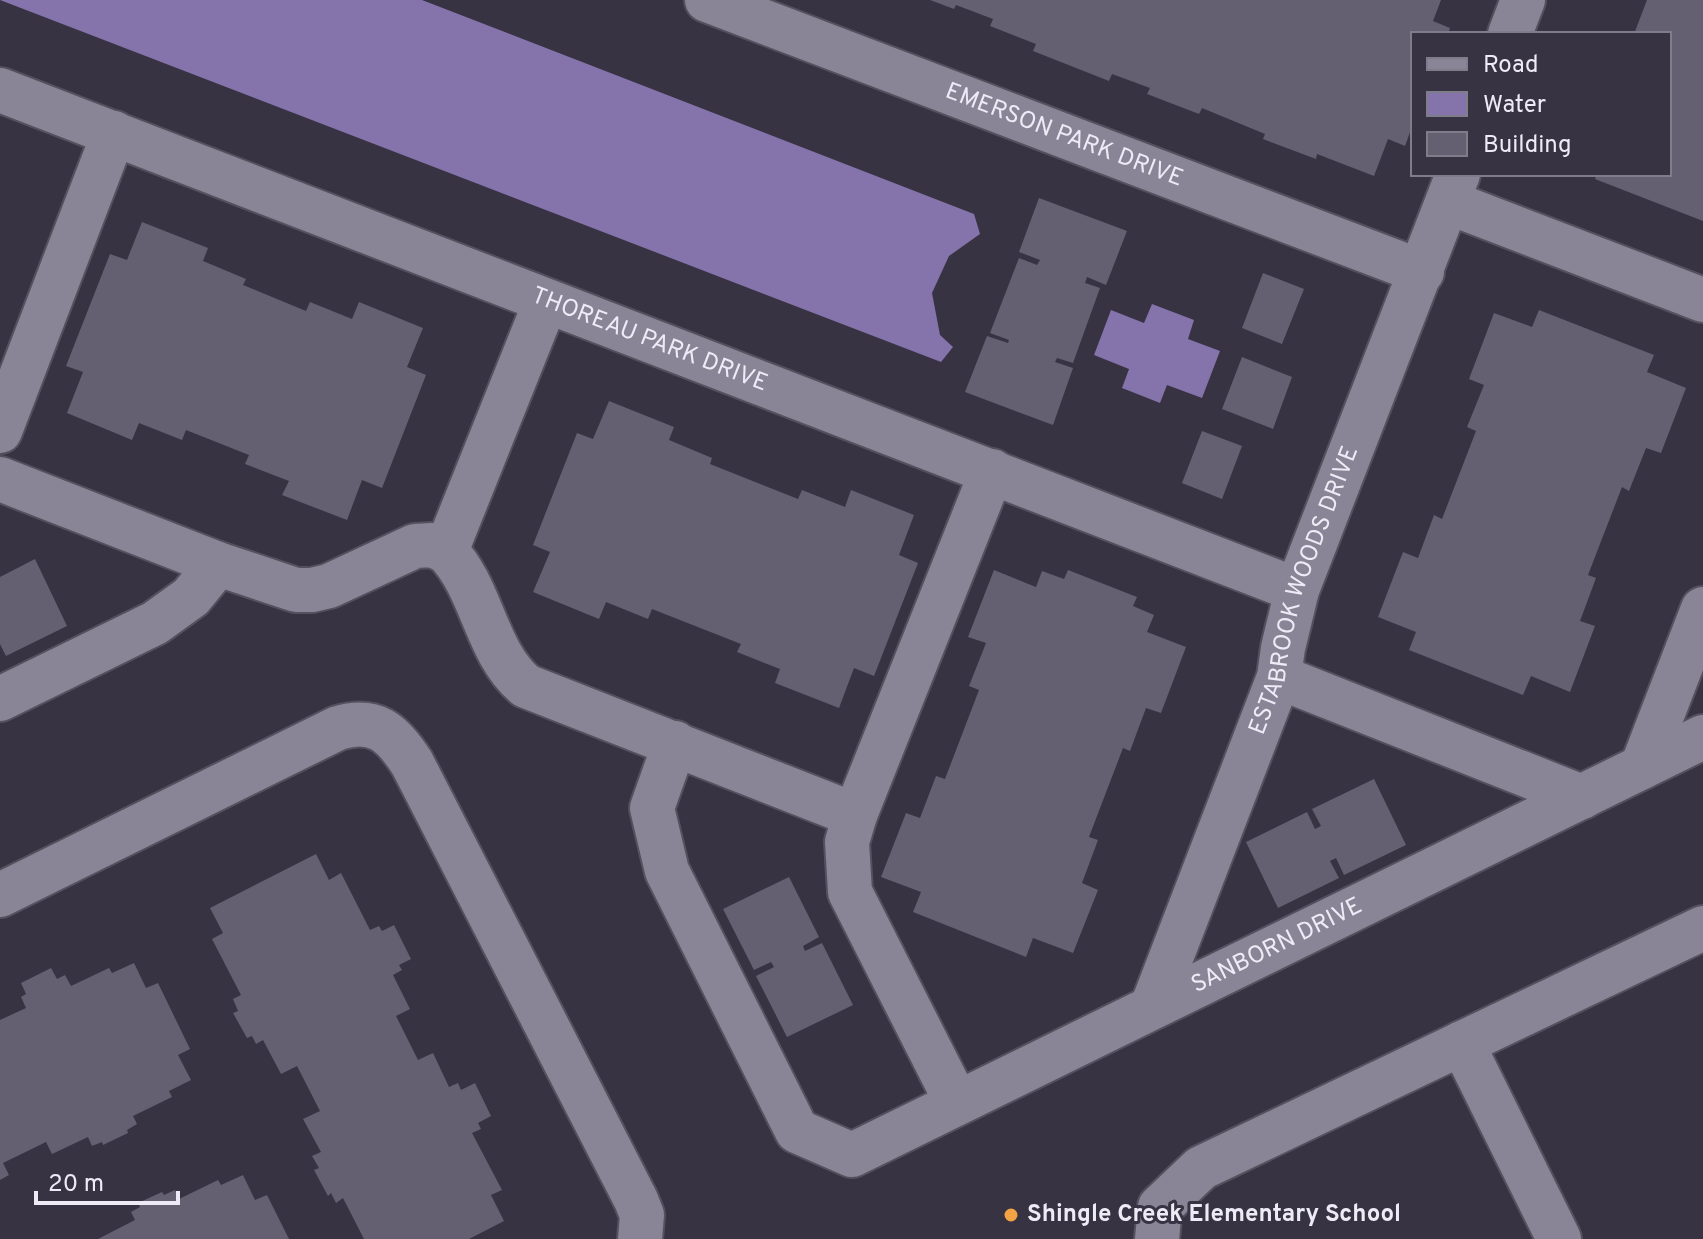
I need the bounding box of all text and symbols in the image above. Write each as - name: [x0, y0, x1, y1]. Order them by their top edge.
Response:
- legend: [1411, 32, 1671, 176]
- text: Road: [1483, 51, 1539, 81]
- street label: EMERSON PARK DRIVE: [941, 77, 1187, 195]
- text: Water: [1483, 91, 1546, 121]
- text: Building: [1483, 131, 1572, 161]
- street label: THOREAU PARK DRIVE: [527, 281, 772, 399]
- street label: ESTABROOK WOODS DRIVE: [1243, 442, 1366, 739]
- street label: SANBORN DRIVE: [1187, 892, 1367, 1001]
- scale bar: [36, 1155, 178, 1205]
- text: 20 m: [48, 1170, 104, 1200]
- place label: Shingle Creek Elementary School: [1027, 1200, 1401, 1230]
- marker: Shingle Creek Elementary School: [1002, 1206, 1020, 1224]

